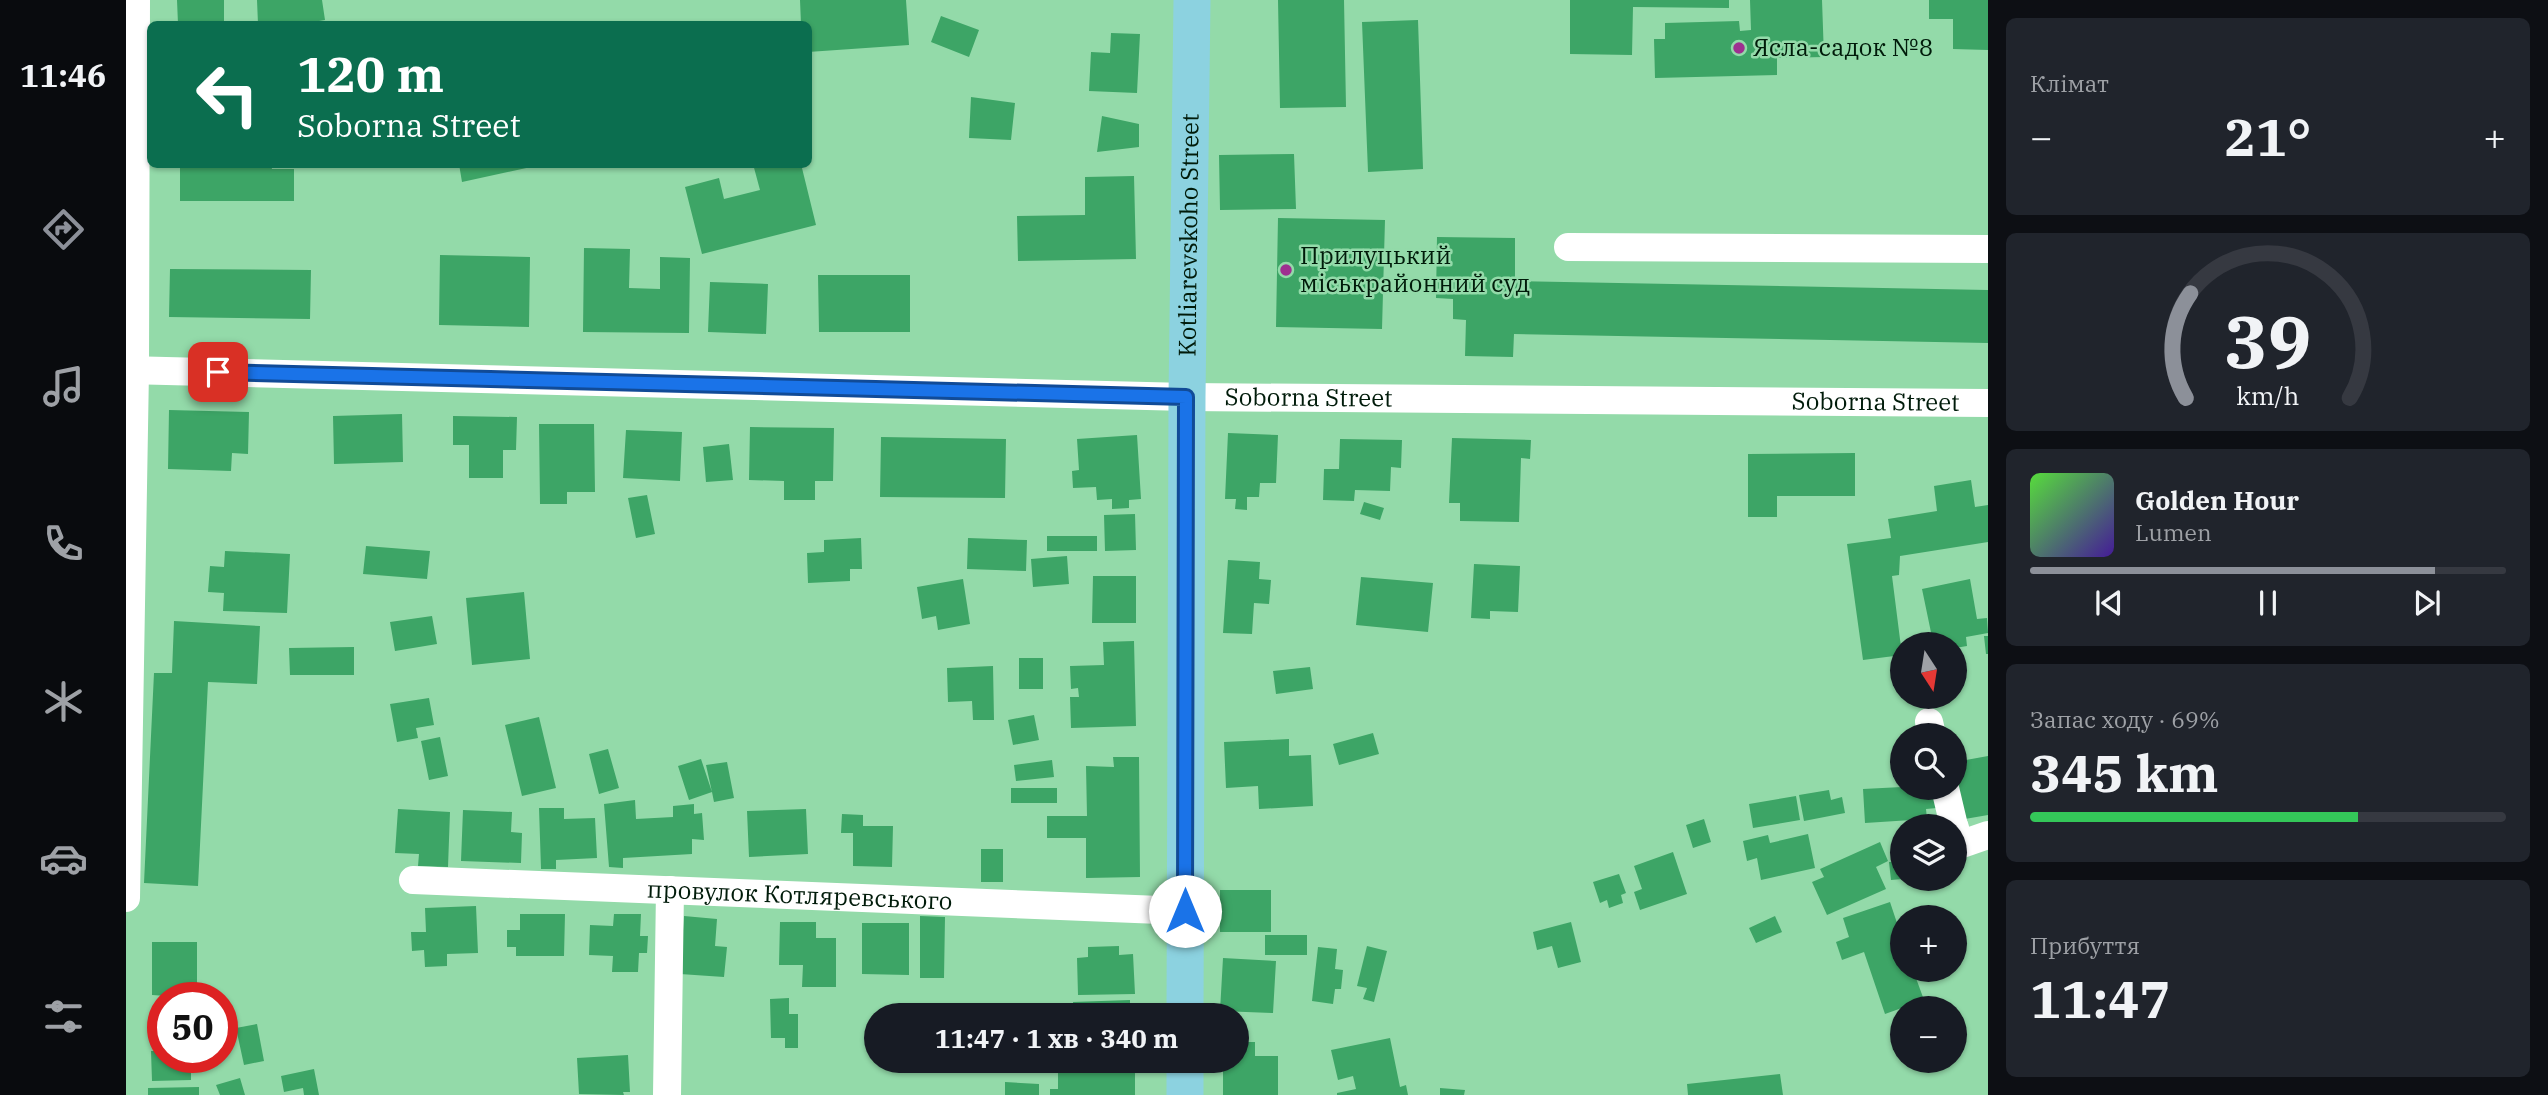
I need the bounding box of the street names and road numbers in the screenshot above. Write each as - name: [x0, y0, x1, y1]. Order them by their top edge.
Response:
- street label: Kotliarevskoho Street: [1171, 113, 1206, 357]
- street label: Soborna Street: [1225, 380, 1393, 414]
- street label: Soborna Street: [1792, 385, 1960, 418]
- street label: провулок Котляревського: [646, 872, 953, 917]

